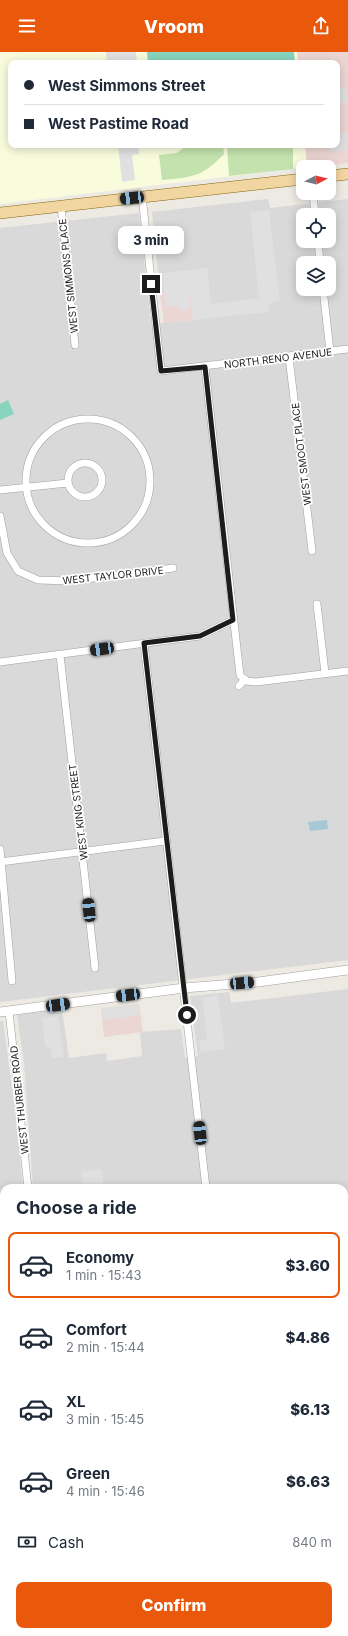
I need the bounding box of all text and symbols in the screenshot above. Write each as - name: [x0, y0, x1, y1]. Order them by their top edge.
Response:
- icon: menu: [16, 15, 38, 37]
- icon: share: [310, 15, 332, 37]
- text: Vroom: [144, 16, 204, 37]
- text: West Simmons Street: [48, 76, 205, 95]
- text: West Pastime Road: [48, 114, 189, 133]
- north arrow: [296, 160, 336, 200]
- map controls: [296, 160, 336, 296]
- car: [119, 191, 145, 205]
- button: locate: [296, 208, 336, 248]
- street label: WEST SIMMONS PLACE: [56, 218, 80, 334]
- callout: 3 min: [118, 226, 184, 254]
- text: 3 min: [133, 232, 169, 248]
- button: layers: [296, 256, 336, 296]
- route end: [142, 275, 160, 293]
- street label: NORTH RENO AVENUE: [223, 345, 333, 371]
- street label: WEST SMOOT PLACE: [289, 402, 313, 506]
- street label: WEST TAYLOR DRIVE: [62, 564, 164, 586]
- car: [89, 641, 115, 657]
- street label: WEST KING STREET: [66, 763, 90, 861]
- car: [82, 897, 96, 923]
- car: [230, 976, 254, 990]
- car: [115, 988, 141, 1002]
- car: [45, 997, 71, 1013]
- route start: [178, 1006, 196, 1024]
- street label: WEST THURBER ROAD: [7, 1045, 31, 1155]
- car: [193, 1120, 207, 1146]
- text: Choose a ride: [16, 1197, 137, 1218]
- icon: car: [18, 1247, 54, 1283]
- text: Economy: [66, 1248, 134, 1267]
- text: $3.60: [285, 1256, 330, 1275]
- text: 1 min · 15:43: [66, 1267, 142, 1283]
- icon: car: [18, 1319, 54, 1355]
- text: Comfort: [66, 1320, 127, 1339]
- text: $4.86: [286, 1328, 330, 1347]
- text: 2 min · 15:44: [66, 1339, 145, 1355]
- icon: car: [18, 1391, 54, 1427]
- text: XL: [66, 1392, 86, 1411]
- text: $6.13: [290, 1400, 330, 1419]
- text: 3 min · 15:45: [66, 1411, 144, 1427]
- icon: car: [18, 1463, 54, 1499]
- text: Green: [66, 1464, 110, 1483]
- text: $6.63: [286, 1472, 330, 1491]
- text: 4 min · 15:46: [66, 1483, 145, 1499]
- icon: cash: [16, 1531, 38, 1553]
- text: Cash: [48, 1533, 84, 1552]
- text: 840 m: [292, 1534, 332, 1550]
- button: Confirm: [16, 1582, 332, 1628]

